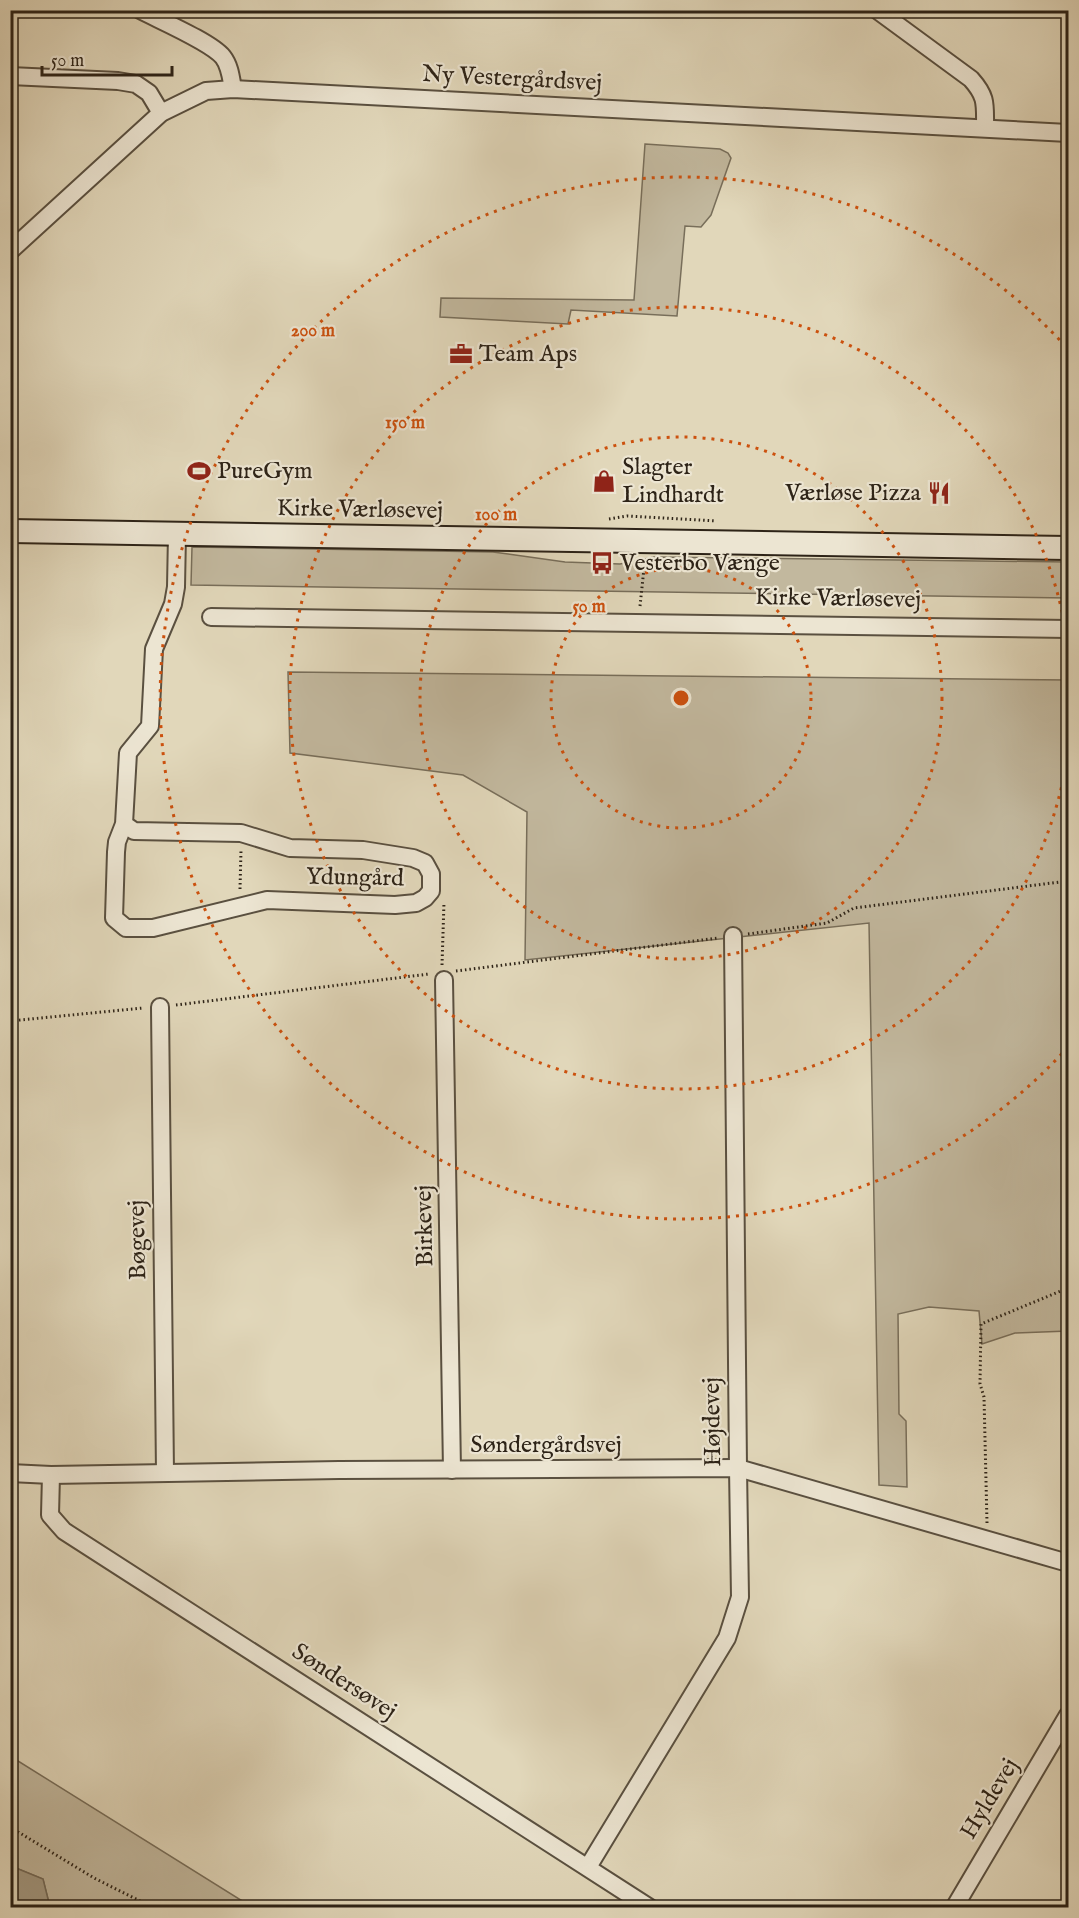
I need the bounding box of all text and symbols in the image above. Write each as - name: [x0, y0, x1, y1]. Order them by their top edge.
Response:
- scale bar: [42, 39, 172, 77]
- text: 50 m: [51, 50, 84, 73]
- street label: Ny Vestergårdsvej: [421, 59, 603, 99]
- text: 200 m: [291, 320, 335, 343]
- place label: Team Aps: [479, 339, 577, 370]
- office icon: Team Aps: [448, 341, 474, 367]
- text: 150 m: [385, 412, 425, 435]
- place label: Slagter Lindhardt: [622, 452, 724, 511]
- place label: PureGym: [217, 456, 313, 487]
- sports icon: PureGym: [186, 458, 212, 484]
- shop icon: Slagter Lindhardt: [591, 468, 617, 494]
- place label: Værløse Pizza: [784, 478, 922, 509]
- restaurant icon: Værløse Pizza: [926, 480, 952, 506]
- street label: Kirke Værløsevej: [277, 493, 443, 527]
- text: 100 m: [475, 504, 517, 527]
- place label: Vesterbo Vænge: [619, 548, 780, 579]
- bus stop icon: Vesterbo Vænge: [589, 550, 615, 576]
- street label: Kirke Værløsevej: [755, 582, 921, 616]
- text: 50 m: [572, 596, 606, 619]
- centre of rings: [671, 688, 691, 708]
- street label: Ydungård: [306, 862, 404, 894]
- street label: Birkevej: [409, 1185, 441, 1267]
- street label: Bøgevej: [122, 1200, 154, 1280]
- street label: Højdevej: [697, 1377, 729, 1467]
- street label: Søndergårdsvej: [470, 1430, 622, 1461]
- street label: Søndersøvej: [286, 1637, 402, 1727]
- street label: Hyldevej: [954, 1753, 1026, 1845]

